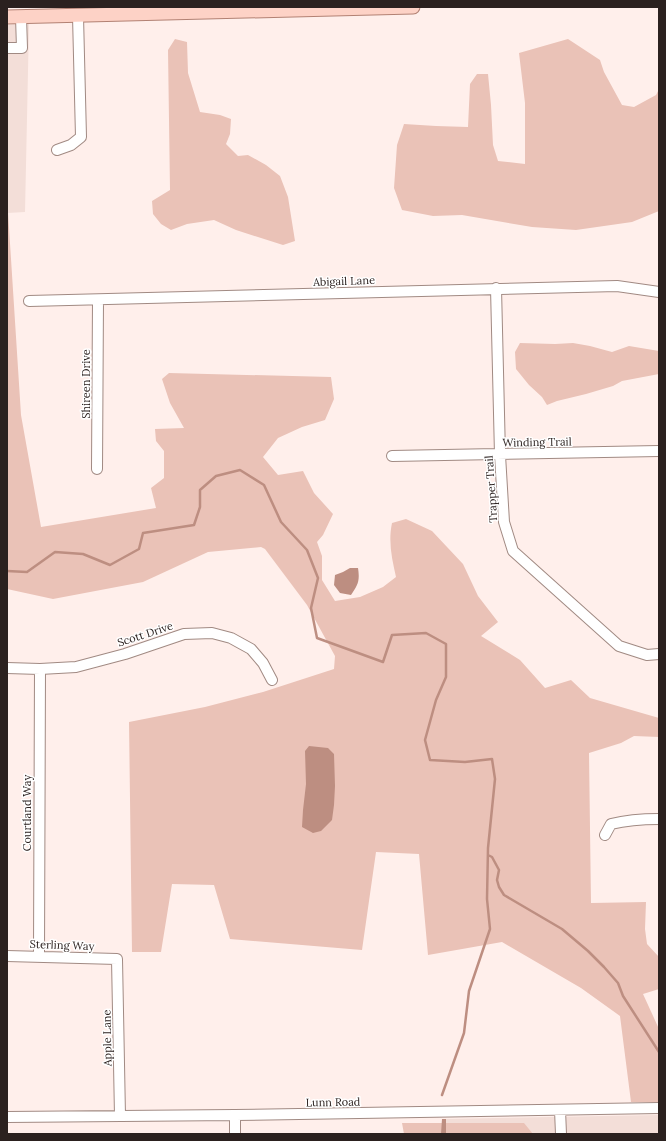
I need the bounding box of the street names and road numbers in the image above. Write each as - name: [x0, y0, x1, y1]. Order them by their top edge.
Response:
- street label: Abigail Lane: [312, 273, 375, 289]
- street label: Shireen Drive: [79, 349, 93, 419]
- street label: Winding Trail: [502, 434, 572, 450]
- street label: Trapper Trail: [482, 455, 500, 523]
- street label: Scott Drive: [115, 618, 175, 650]
- street label: Courtland Way: [20, 775, 34, 851]
- street label: Sterling Way: [29, 937, 95, 953]
- street label: Apple Lane: [100, 1009, 115, 1068]
- street label: Lunn Road: [306, 1095, 361, 1109]

